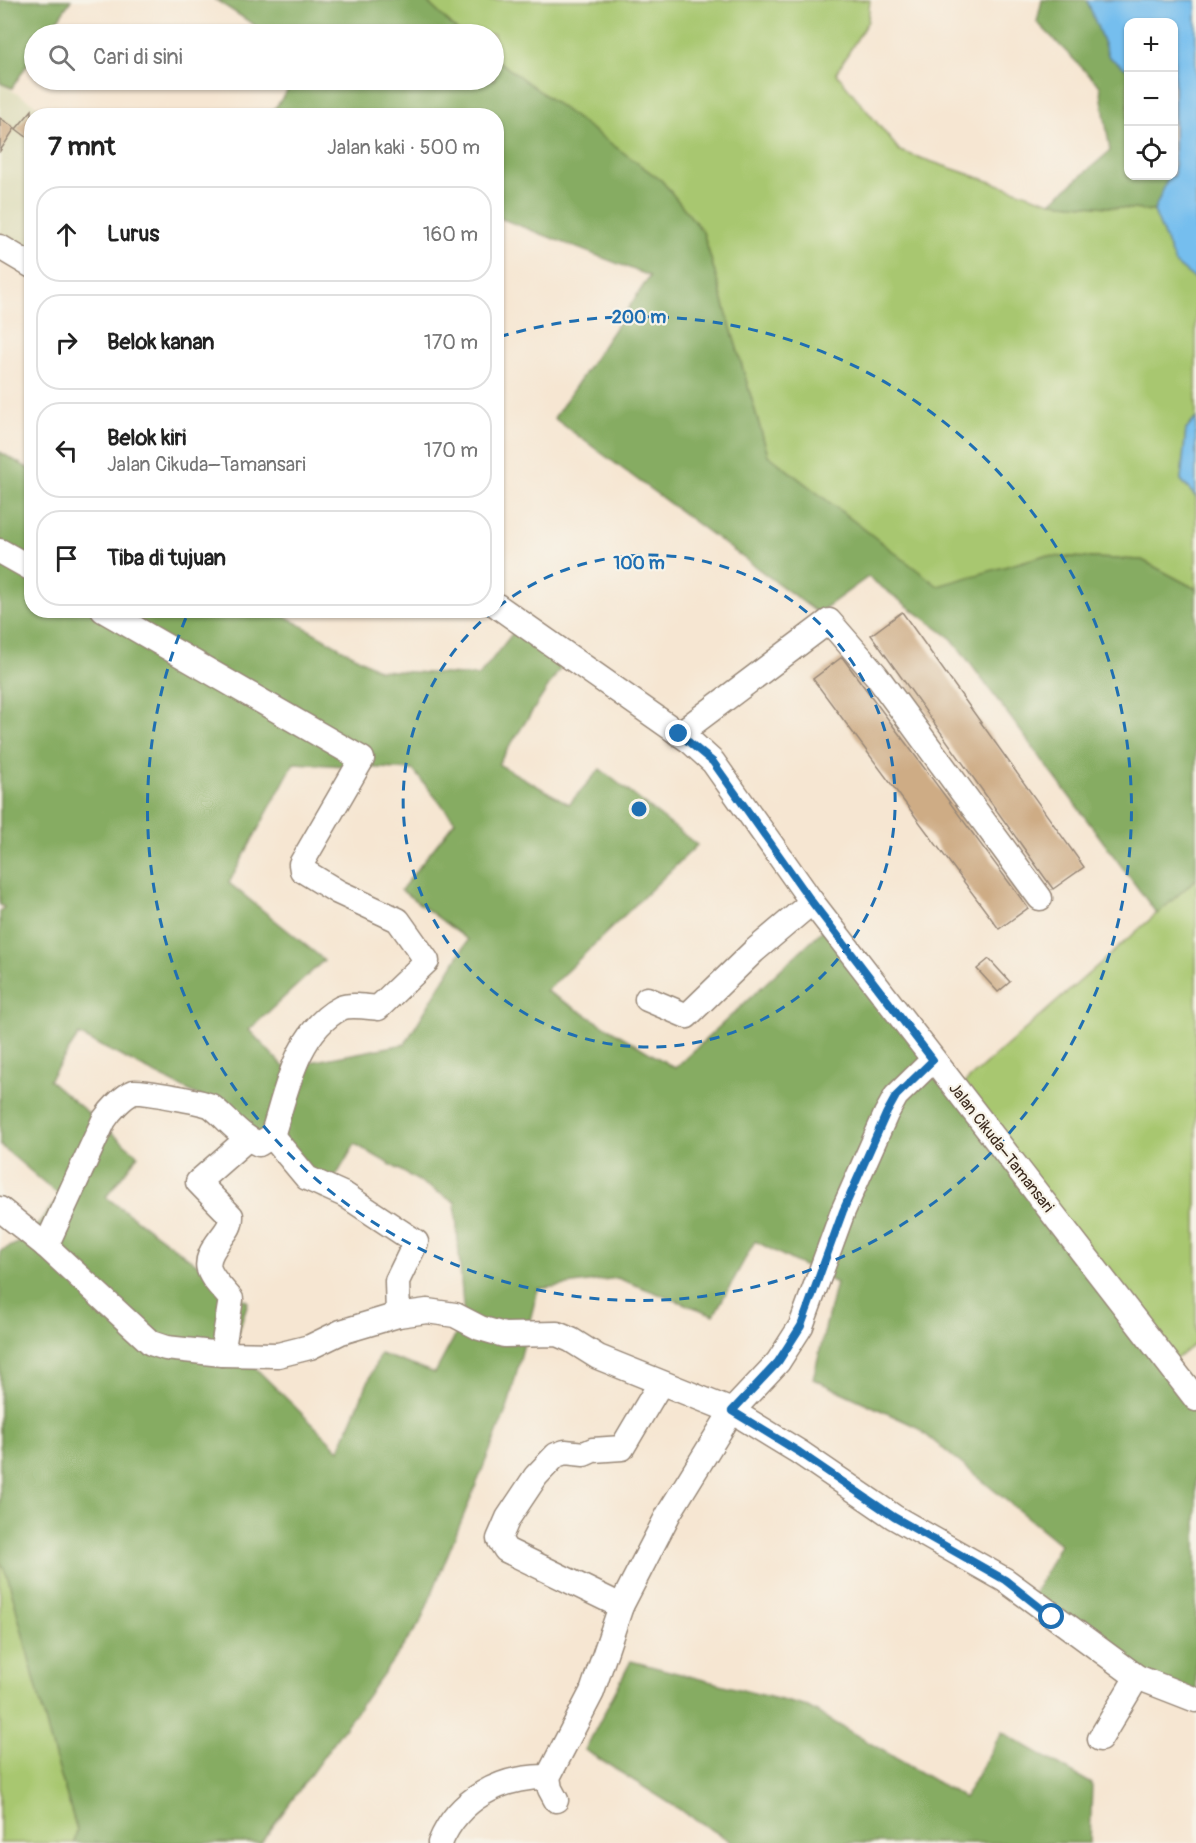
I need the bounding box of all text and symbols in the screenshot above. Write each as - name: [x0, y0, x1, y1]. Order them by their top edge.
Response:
- map controls: [1124, 18, 1178, 180]
- button: +: [1124, 18, 1178, 72]
- search box: [24, 24, 504, 90]
- icon: search: [45, 41, 78, 74]
- text: Cari di sini: [93, 43, 183, 71]
- button: −: [1124, 72, 1178, 126]
- button: locate: [1124, 126, 1178, 180]
- text: 7 mnt: [48, 131, 115, 163]
- text: Jalan kaki · 500 m: [327, 135, 480, 160]
- icon: ahead: [50, 218, 83, 251]
- text: Lurus: [107, 220, 159, 248]
- text: 160 m: [423, 222, 478, 247]
- text: 200 m: [612, 306, 666, 329]
- icon: right: [50, 326, 83, 359]
- text: Belok kanan: [107, 328, 215, 356]
- text: 170 m: [424, 330, 478, 355]
- text: Belok kiri: [107, 424, 186, 452]
- icon: left: [50, 434, 83, 467]
- text: 170 m: [424, 438, 478, 463]
- text: Jalan Cikuda–Tamansari: [107, 452, 306, 477]
- icon: arrive: [50, 542, 83, 575]
- text: Tiba di tujuan: [107, 544, 226, 572]
- text: 100 m: [613, 552, 665, 575]
- route end: [665, 720, 691, 746]
- centre of rings: [629, 799, 649, 819]
- street label: Jalan Cikuda–Tamansari: [944, 1079, 1058, 1217]
- route start: [1038, 1603, 1064, 1629]

